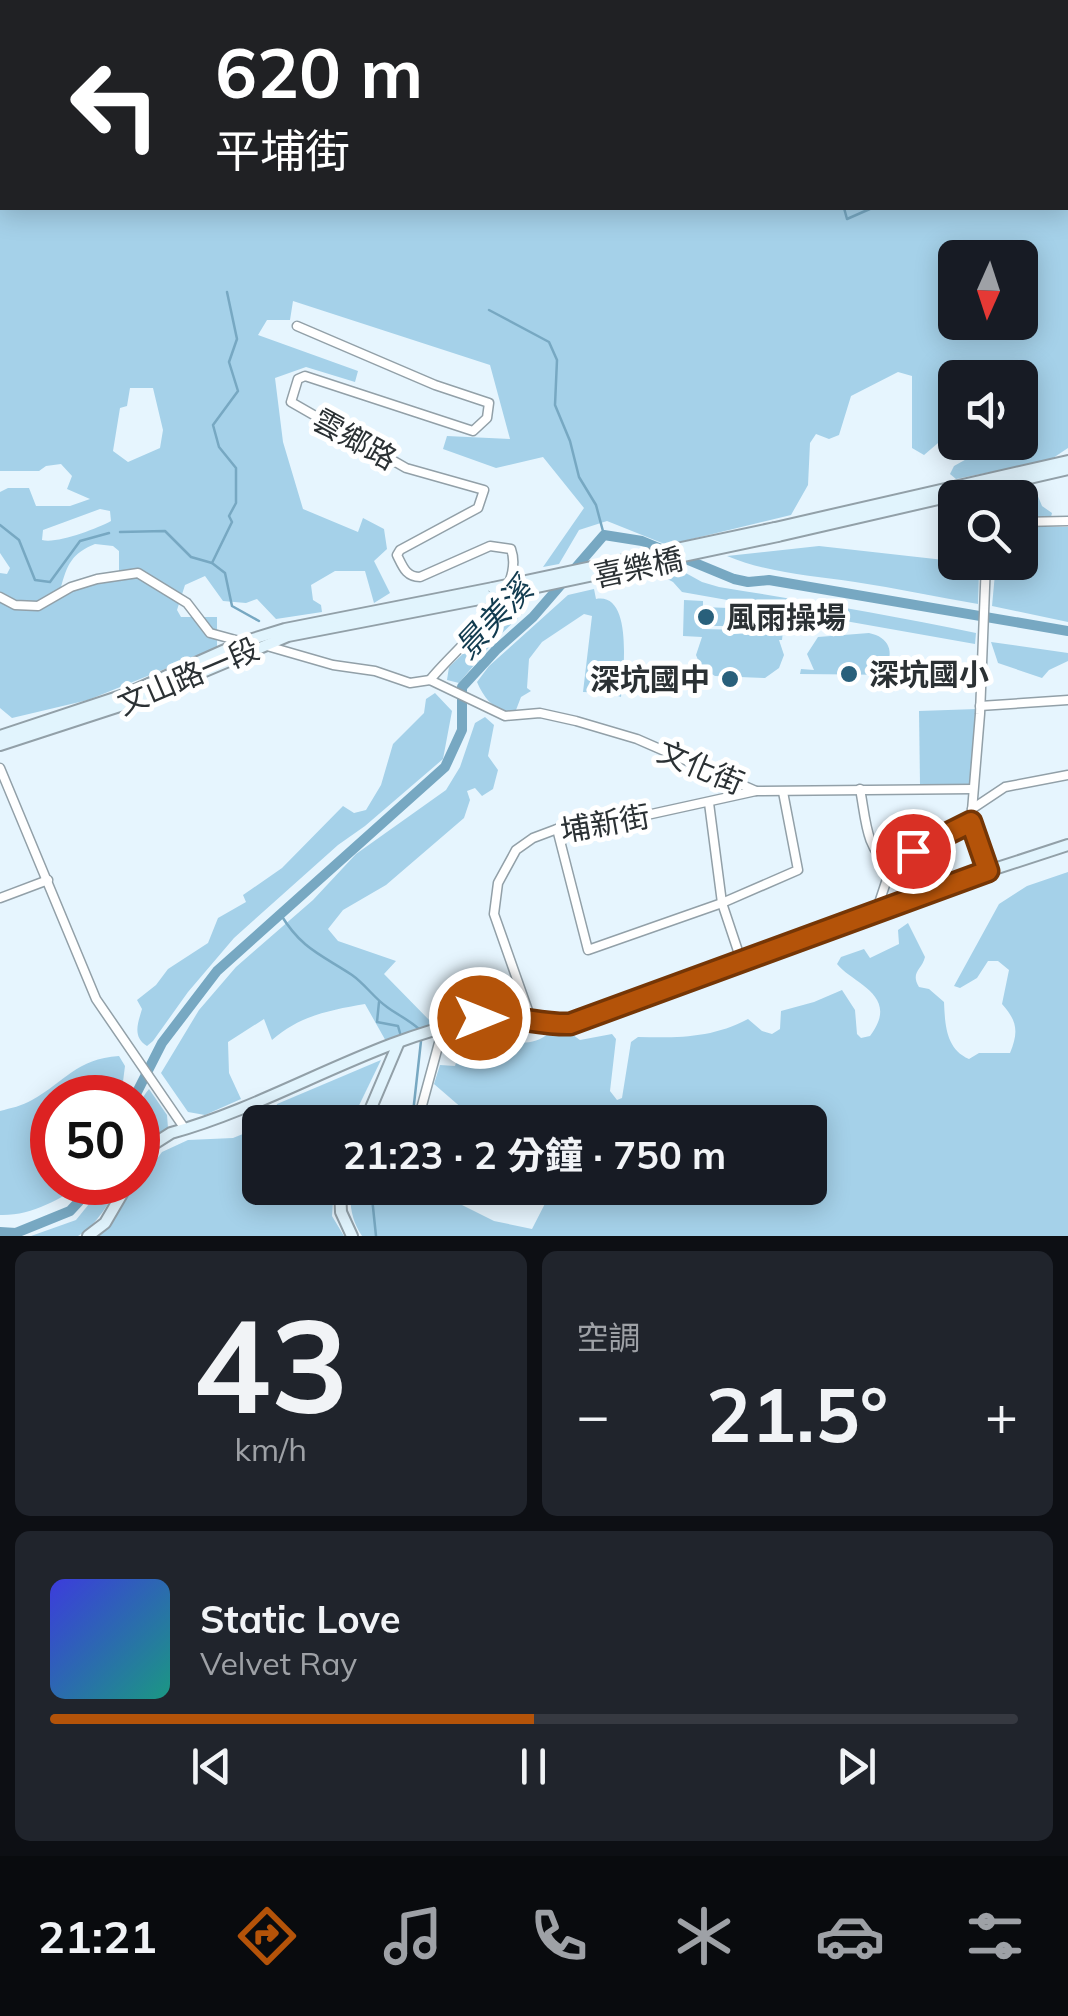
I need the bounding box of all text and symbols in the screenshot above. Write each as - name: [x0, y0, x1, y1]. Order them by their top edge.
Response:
- text: 620 m: [215, 28, 423, 116]
- icon: left: [50, 40, 180, 170]
- text: 平埔街: [215, 122, 350, 178]
- north arrow: [938, 240, 1038, 340]
- map controls: [938, 240, 1038, 580]
- button: sound: [938, 360, 1038, 460]
- street label: 雲鄉路: [306, 401, 404, 477]
- button: search: [938, 480, 1038, 580]
- street label: 喜樂橋: [590, 539, 686, 595]
- water label: 景美溪: [446, 566, 543, 667]
- place label: 風雨操場: [726, 598, 846, 636]
- marker: 風雨操場: [695, 606, 717, 628]
- street label: 文山路一段: [112, 629, 264, 723]
- place label: 深坑國小: [869, 655, 989, 693]
- place label: 深坑國中: [590, 660, 710, 698]
- marker: 深坑國小: [838, 663, 860, 685]
- marker: 深坑國中: [719, 668, 741, 690]
- street label: 文化街: [652, 732, 750, 802]
- street label: 埔新街: [557, 796, 653, 850]
- pin: [871, 809, 956, 894]
- icon: arrive: [886, 824, 941, 879]
- position arrow: [428, 966, 532, 1070]
- speed limit sign: 50: [30, 1075, 160, 1205]
- text: 21:23 · 2 分鐘 · 750 m: [343, 1131, 726, 1179]
- text: 43: [193, 1282, 349, 1446]
- text: 空調: [577, 1317, 641, 1357]
- text: 21.5°: [706, 1367, 888, 1461]
- text: −: [577, 1380, 610, 1449]
- text: +: [985, 1380, 1018, 1449]
- text: km/h: [235, 1429, 307, 1469]
- text: Static Love: [200, 1595, 401, 1643]
- text: Velvet Ray: [200, 1643, 357, 1683]
- icon: previous: [184, 1739, 239, 1794]
- icon: pause: [506, 1739, 561, 1794]
- icon: next: [829, 1739, 884, 1794]
- icon: directions: [232, 1901, 302, 1971]
- icon: music: [378, 1901, 448, 1971]
- icon: phone: [524, 1901, 594, 1971]
- icon: climate: [669, 1901, 739, 1971]
- icon: car: [815, 1901, 885, 1971]
- icon: filters: [960, 1901, 1030, 1971]
- text: 21:21: [38, 1908, 157, 1964]

